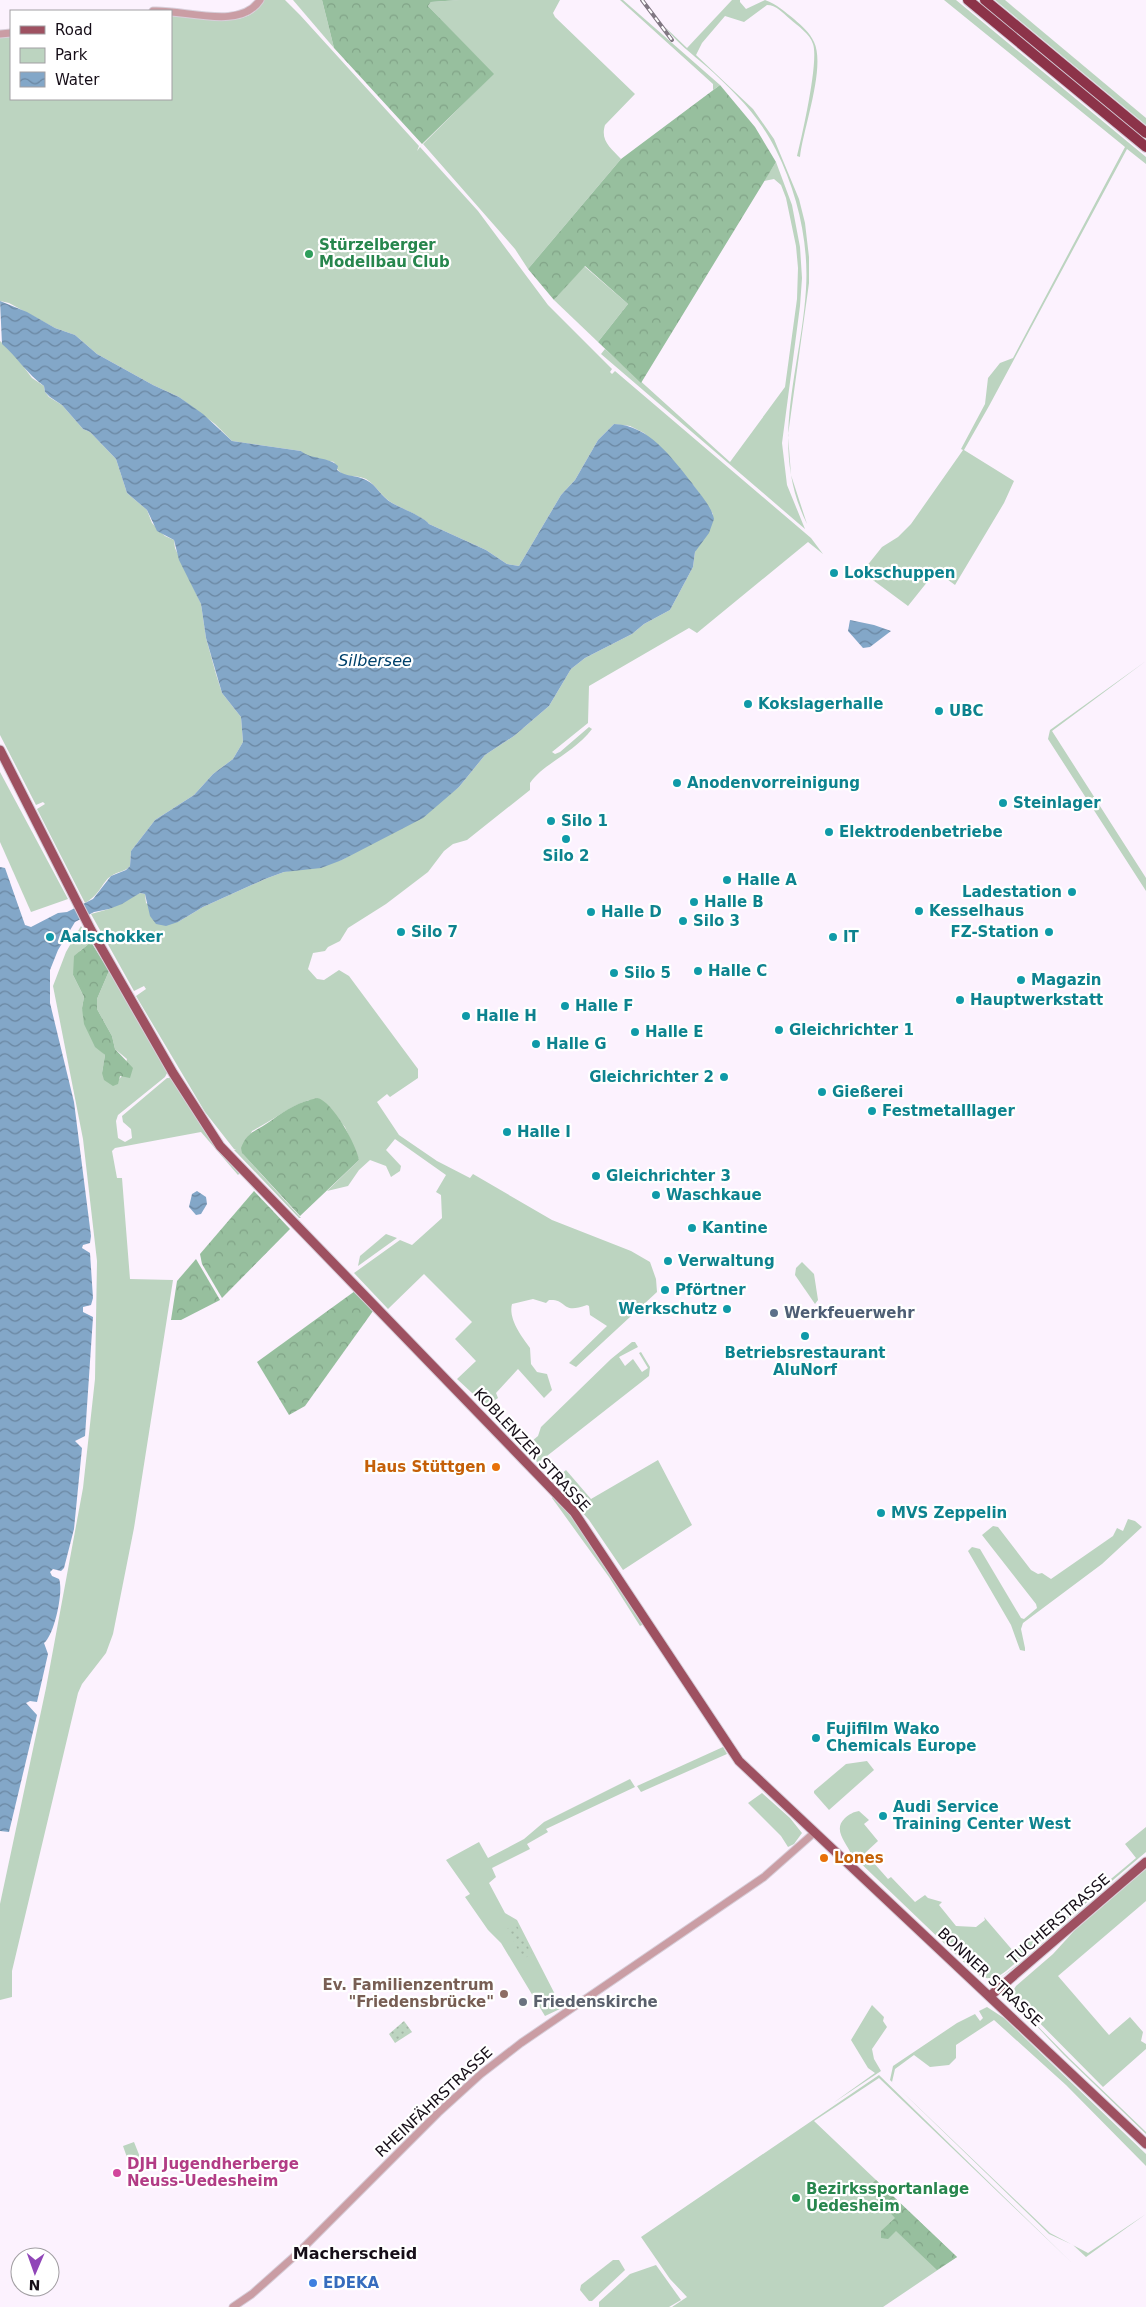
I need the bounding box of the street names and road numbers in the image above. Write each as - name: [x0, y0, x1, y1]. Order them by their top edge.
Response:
- street label: KOBLENZER STRASSE: [470, 1384, 594, 1516]
- street label: TUCHERSTRASSE: [1004, 1870, 1114, 1969]
- street label: BONNER STRASSE: [934, 1924, 1046, 2030]
- street label: RHEINFÄHRSTRASSE: [371, 2042, 496, 2161]

